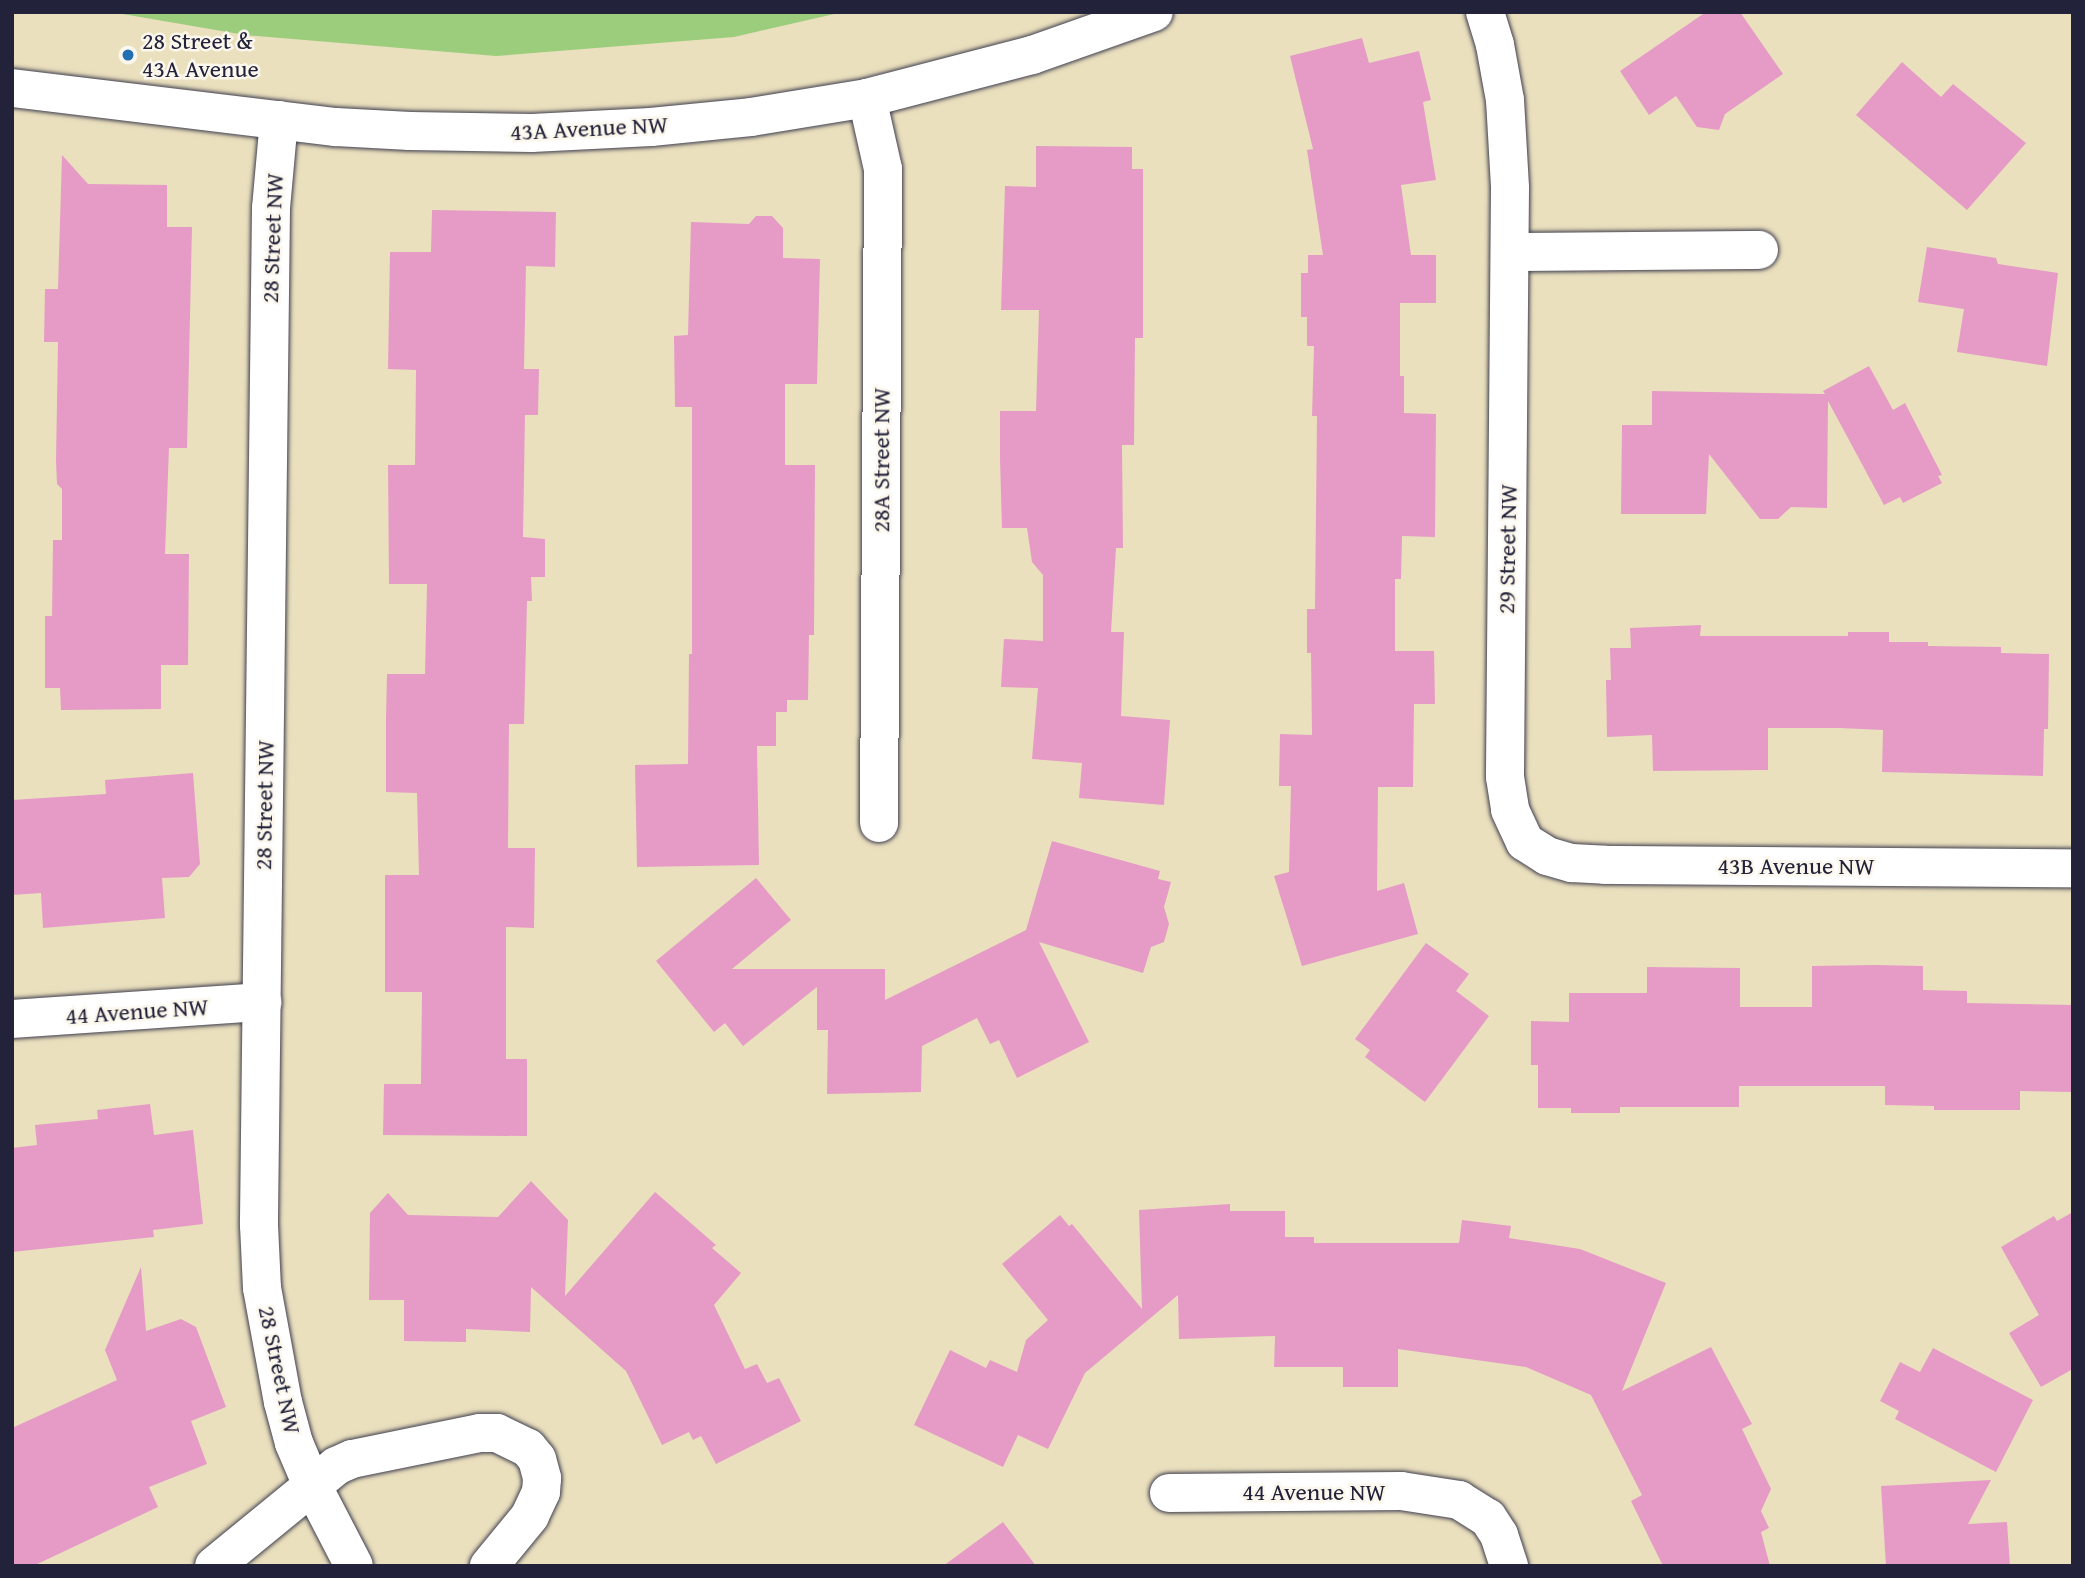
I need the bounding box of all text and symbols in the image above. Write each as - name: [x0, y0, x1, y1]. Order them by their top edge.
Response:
- place label: 28 Street & 43A Avenue: [142, 27, 259, 83]
- marker: 28 Street & 43A Avenue: [120, 47, 136, 63]
- street label: 43A Avenue NW: [509, 109, 669, 147]
- street label: 28 Street NW: [255, 172, 289, 304]
- street label: 28A Street NW: [867, 387, 895, 533]
- street label: 29 Street NW: [1491, 484, 1523, 614]
- street label: 28 Street NW: [248, 740, 280, 870]
- street label: 43B Avenue NW: [1717, 852, 1875, 880]
- street label: 44 Avenue NW: [64, 992, 210, 1030]
- street label: 28 Street NW: [252, 1303, 308, 1437]
- street label: 44 Avenue NW: [1242, 1478, 1386, 1506]

